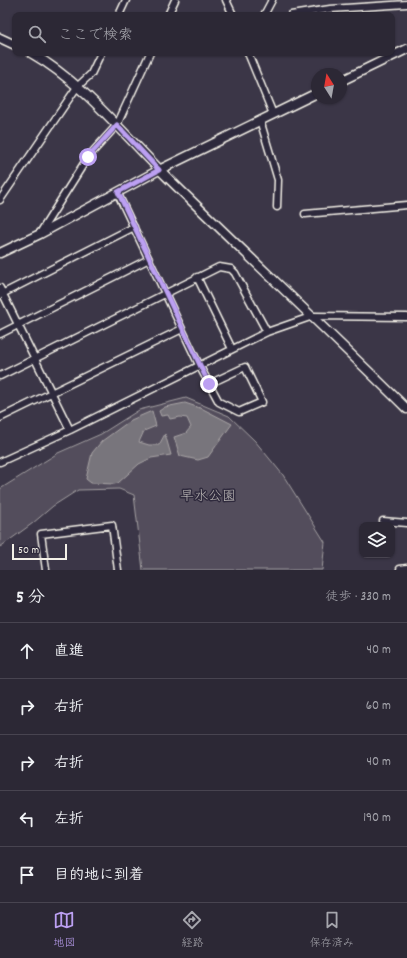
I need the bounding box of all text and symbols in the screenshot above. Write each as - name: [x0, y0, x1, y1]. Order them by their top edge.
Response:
- search box: [12, 12, 395, 56]
- icon: search: [26, 23, 48, 45]
- text: ここで検索: [58, 25, 133, 47]
- north arrow: [311, 68, 347, 104]
- route start: [79, 148, 97, 166]
- route end: [200, 375, 218, 393]
- park label: 早水公園: [180, 487, 236, 507]
- map controls: [359, 522, 395, 558]
- button: layers: [359, 522, 395, 558]
- scale bar: [12, 542, 67, 561]
- text: 50 m: [18, 543, 39, 559]
- text: 5 分: [16, 587, 45, 611]
- text: 徒歩 · 330 m: [326, 588, 391, 607]
- icon: ahead: [16, 640, 38, 662]
- text: 直進: [54, 641, 84, 663]
- text: 40 m: [367, 641, 391, 660]
- icon: right: [16, 696, 38, 718]
- text: 右折: [54, 697, 84, 719]
- text: 60 m: [366, 697, 391, 716]
- icon: right: [16, 752, 38, 774]
- text: 右折: [54, 753, 84, 775]
- text: 40 m: [367, 753, 391, 772]
- icon: left: [16, 808, 38, 830]
- text: 左折: [54, 809, 84, 831]
- text: 190 m: [363, 809, 391, 828]
- icon: arrive: [16, 864, 38, 886]
- text: 目的地に到着: [54, 865, 144, 887]
- tab: 地図: [53, 909, 75, 952]
- tab: 経路: [181, 909, 203, 952]
- tab: 保存済み: [310, 909, 354, 952]

